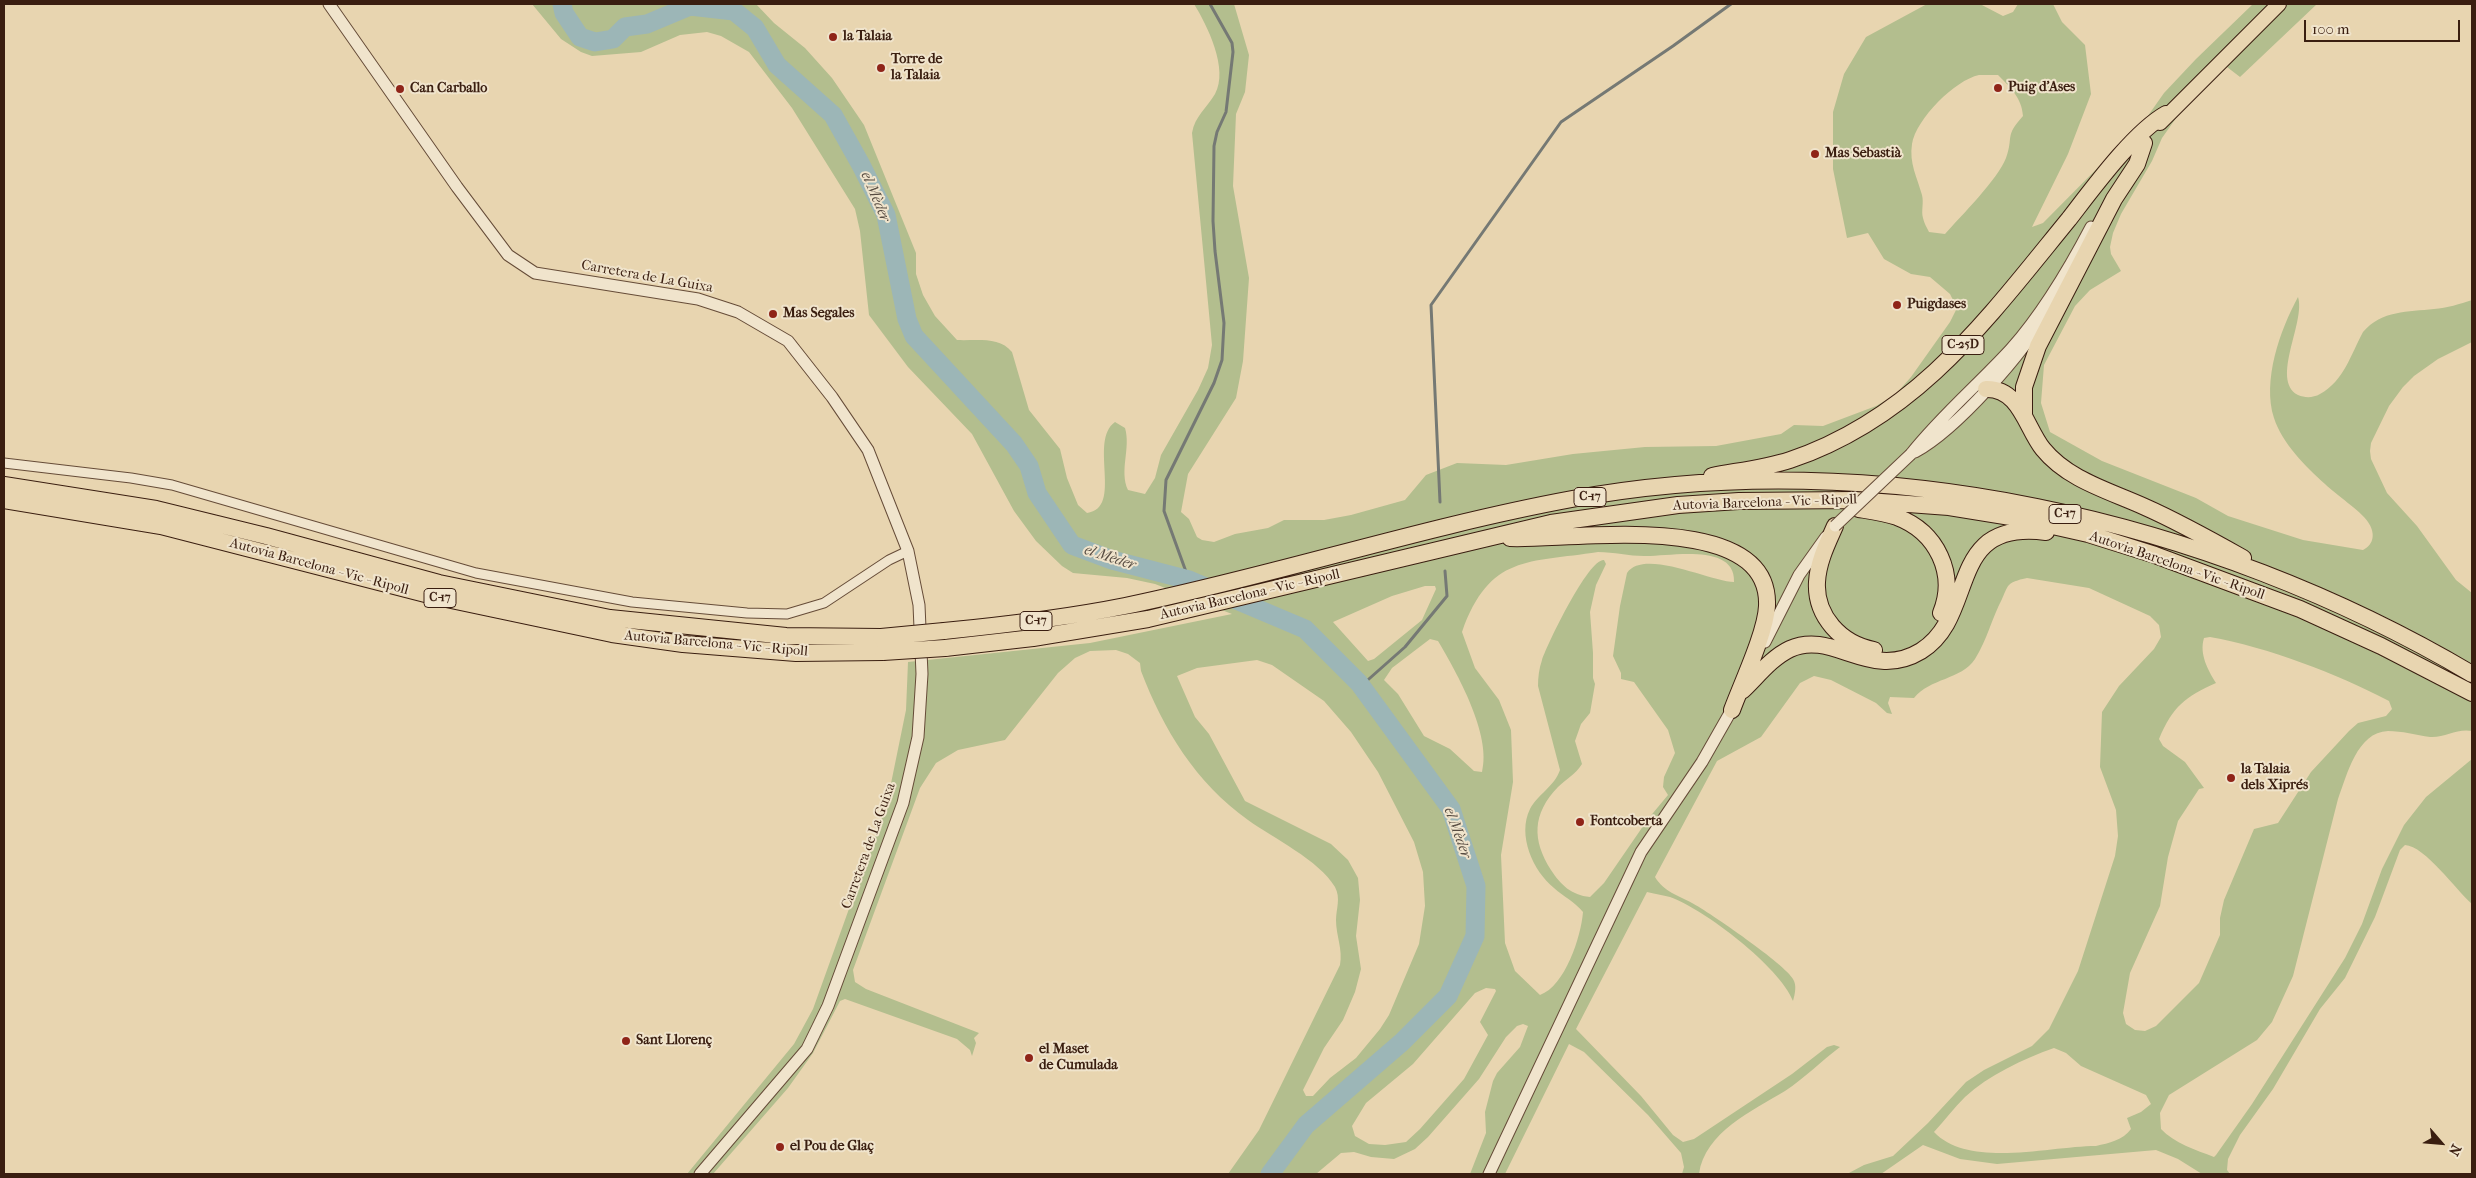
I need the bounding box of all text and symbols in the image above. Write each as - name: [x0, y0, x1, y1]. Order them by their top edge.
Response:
- scale bar: [2306, 10, 2462, 42]
- text: 100 m: [2312, 20, 2350, 38]
- place label: la Talaia: [843, 29, 892, 45]
- marker: la Talaia: [827, 31, 839, 43]
- place label: Torre de la Talaia: [891, 52, 942, 84]
- marker: Torre de la Talaia: [875, 62, 887, 74]
- place label: Puig d'Ases: [2008, 80, 2075, 96]
- place label: Can Carballo: [410, 81, 487, 97]
- marker: Puig d'Ases: [1992, 82, 2004, 94]
- marker: Can Carballo: [394, 83, 406, 95]
- place label: Mas Sebastià: [1825, 146, 1901, 162]
- marker: Mas Sebastià: [1809, 148, 1821, 160]
- water label: el Mèder: [856, 169, 894, 225]
- street label: Carretera de La Guixa: [580, 257, 714, 297]
- place label: Puigdases: [1907, 297, 1966, 313]
- marker: Puigdases: [1891, 299, 1903, 311]
- place label: Mas Segales: [783, 306, 854, 322]
- marker: Mas Segales: [767, 308, 779, 320]
- road number: C-25D: [1942, 336, 1984, 354]
- road number: C-17: [1574, 488, 1606, 507]
- street label: Autovia Barcelona - Vic - Ripoll: [1673, 491, 1857, 515]
- road number: C-17: [2049, 504, 2081, 524]
- street label: Autovia Barcelona - Vic - Ripoll: [2087, 528, 2267, 604]
- street label: Autovia Barcelona - Vic - Ripoll: [228, 535, 410, 599]
- water label: el Mèder: [1082, 541, 1138, 575]
- street label: Autovia Barcelona - Vic - Ripoll: [1158, 566, 1342, 624]
- road number: C-17: [424, 588, 456, 608]
- road number: C-17: [1020, 612, 1052, 630]
- street label: Autovia Barcelona - Vic - Ripoll: [623, 628, 809, 660]
- place label: la Talaia dels Xiprés: [2241, 762, 2308, 794]
- marker: la Talaia dels Xiprés: [2225, 772, 2237, 784]
- street label: Carretera de La Guixa: [838, 781, 900, 911]
- water label: el Mèder: [1440, 805, 1474, 861]
- place label: Fontcoberta: [1590, 814, 1662, 830]
- marker: Fontcoberta: [1574, 816, 1586, 828]
- place label: Sant Llorenç: [636, 1033, 712, 1049]
- marker: Sant Llorenç: [620, 1035, 632, 1047]
- place label: el Maset de Cumulada: [1039, 1042, 1118, 1074]
- marker: el Maset de Cumulada: [1023, 1052, 1035, 1064]
- north arrow: [2416, 1118, 2466, 1168]
- place label: el Pou de Glaç: [790, 1139, 874, 1155]
- marker: el Pou de Glaç: [774, 1141, 786, 1153]
- text: N: [2445, 1141, 2465, 1159]

